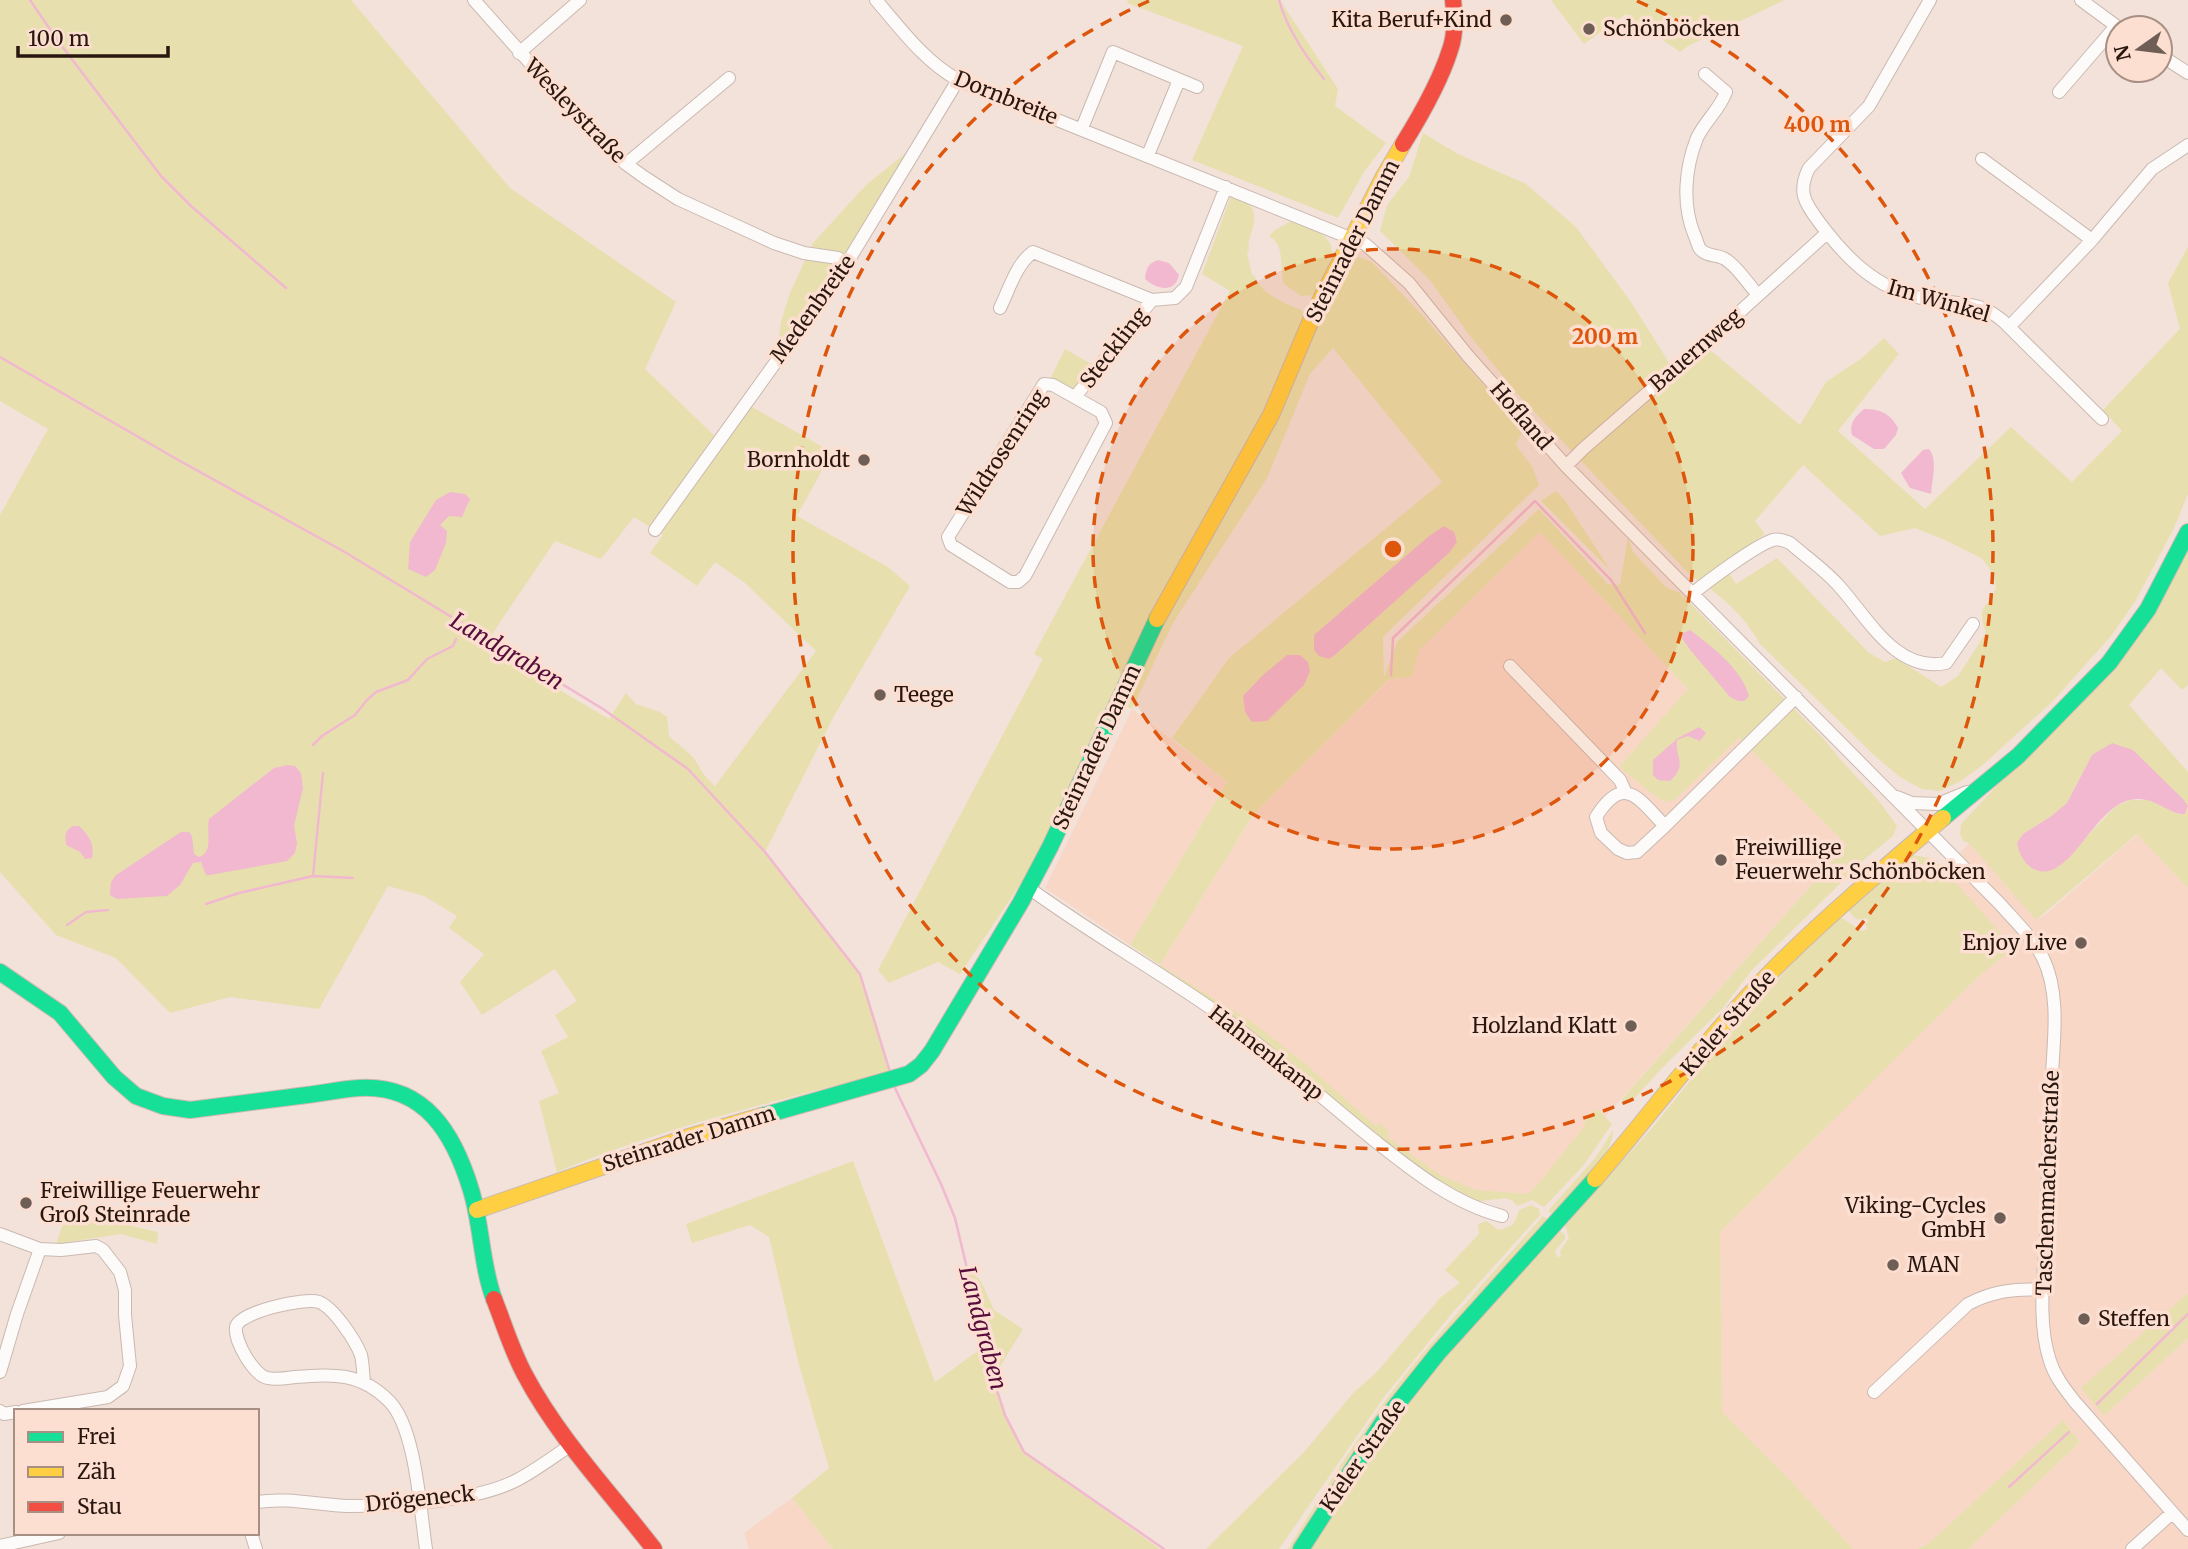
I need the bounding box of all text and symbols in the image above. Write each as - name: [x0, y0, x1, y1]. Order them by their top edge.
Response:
- place label: Kita Beruf+Kind: [1331, 6, 1492, 33]
- marker: Kita Beruf+Kind: [1498, 12, 1514, 28]
- scale bar: [18, 14, 168, 58]
- north arrow: [2104, 14, 2174, 84]
- place label: Schönböcken: [1603, 15, 1740, 42]
- marker: Schönböcken: [1581, 21, 1597, 37]
- text: 100 m: [28, 25, 90, 52]
- text: N: [2109, 43, 2136, 63]
- street label: Wesleystraße: [518, 52, 632, 169]
- street label: Dornbreite: [951, 65, 1062, 131]
- text: 400 m: [1783, 111, 1851, 138]
- street label: Steinrader Damm: [1300, 155, 1405, 327]
- street label: Medenbreite: [764, 249, 861, 368]
- street label: Im Winkel: [1885, 273, 1994, 328]
- street label: Steckling: [1074, 302, 1154, 393]
- street label: Bauernweg: [1644, 302, 1748, 397]
- text: 200 m: [1572, 323, 1638, 350]
- street label: Hofland: [1484, 376, 1559, 456]
- street label: Wildrosenring: [950, 384, 1053, 522]
- place label: Bornholdt: [747, 446, 850, 473]
- marker: Bornholdt: [856, 452, 872, 468]
- centre of rings: [1381, 537, 1405, 561]
- water label: Landgraben: [445, 605, 569, 696]
- street label: Steinrader Damm: [1046, 660, 1147, 834]
- place label: Teege: [894, 681, 954, 708]
- marker: Teege: [872, 687, 888, 703]
- place label: Freiwillige Feuerwehr Schönböcken: [1735, 834, 1986, 885]
- marker: Freiwillige Feuerwehr Schönböcken: [1713, 852, 1729, 868]
- place label: Enjoy Live: [1963, 929, 2067, 956]
- marker: Enjoy Live: [2073, 935, 2089, 951]
- street label: Kieler Straße: [1675, 964, 1781, 1081]
- street label: Hahnenkamp: [1203, 999, 1329, 1106]
- place label: Holzland Klatt: [1472, 1012, 1617, 1039]
- marker: Holzland Klatt: [1623, 1018, 1639, 1034]
- street label: Taschenmacherstraße: [2030, 1070, 2065, 1296]
- street label: Steinrader Damm: [599, 1099, 779, 1178]
- place label: Freiwillige Feuerwehr Groß Steinrade: [40, 1177, 260, 1228]
- place label: Viking-Cycles GmbH: [1844, 1192, 1986, 1243]
- marker: Freiwillige Feuerwehr Groß Steinrade: [18, 1195, 34, 1211]
- marker: Viking-Cycles GmbH: [1992, 1210, 2008, 1226]
- place label: MAN: [1907, 1251, 1960, 1278]
- marker: MAN: [1885, 1257, 1901, 1273]
- water label: Landgraben: [953, 1263, 1014, 1393]
- place label: Steffen: [2098, 1305, 2170, 1332]
- marker: Steffen: [2076, 1311, 2092, 1327]
- street label: Kieler Straße: [1314, 1394, 1411, 1517]
- legend: [14, 1409, 259, 1535]
- text: Frei: [77, 1423, 116, 1450]
- text: Zäh: [77, 1458, 116, 1485]
- street label: Drögeneck: [364, 1479, 476, 1518]
- text: Stau: [77, 1493, 122, 1520]

